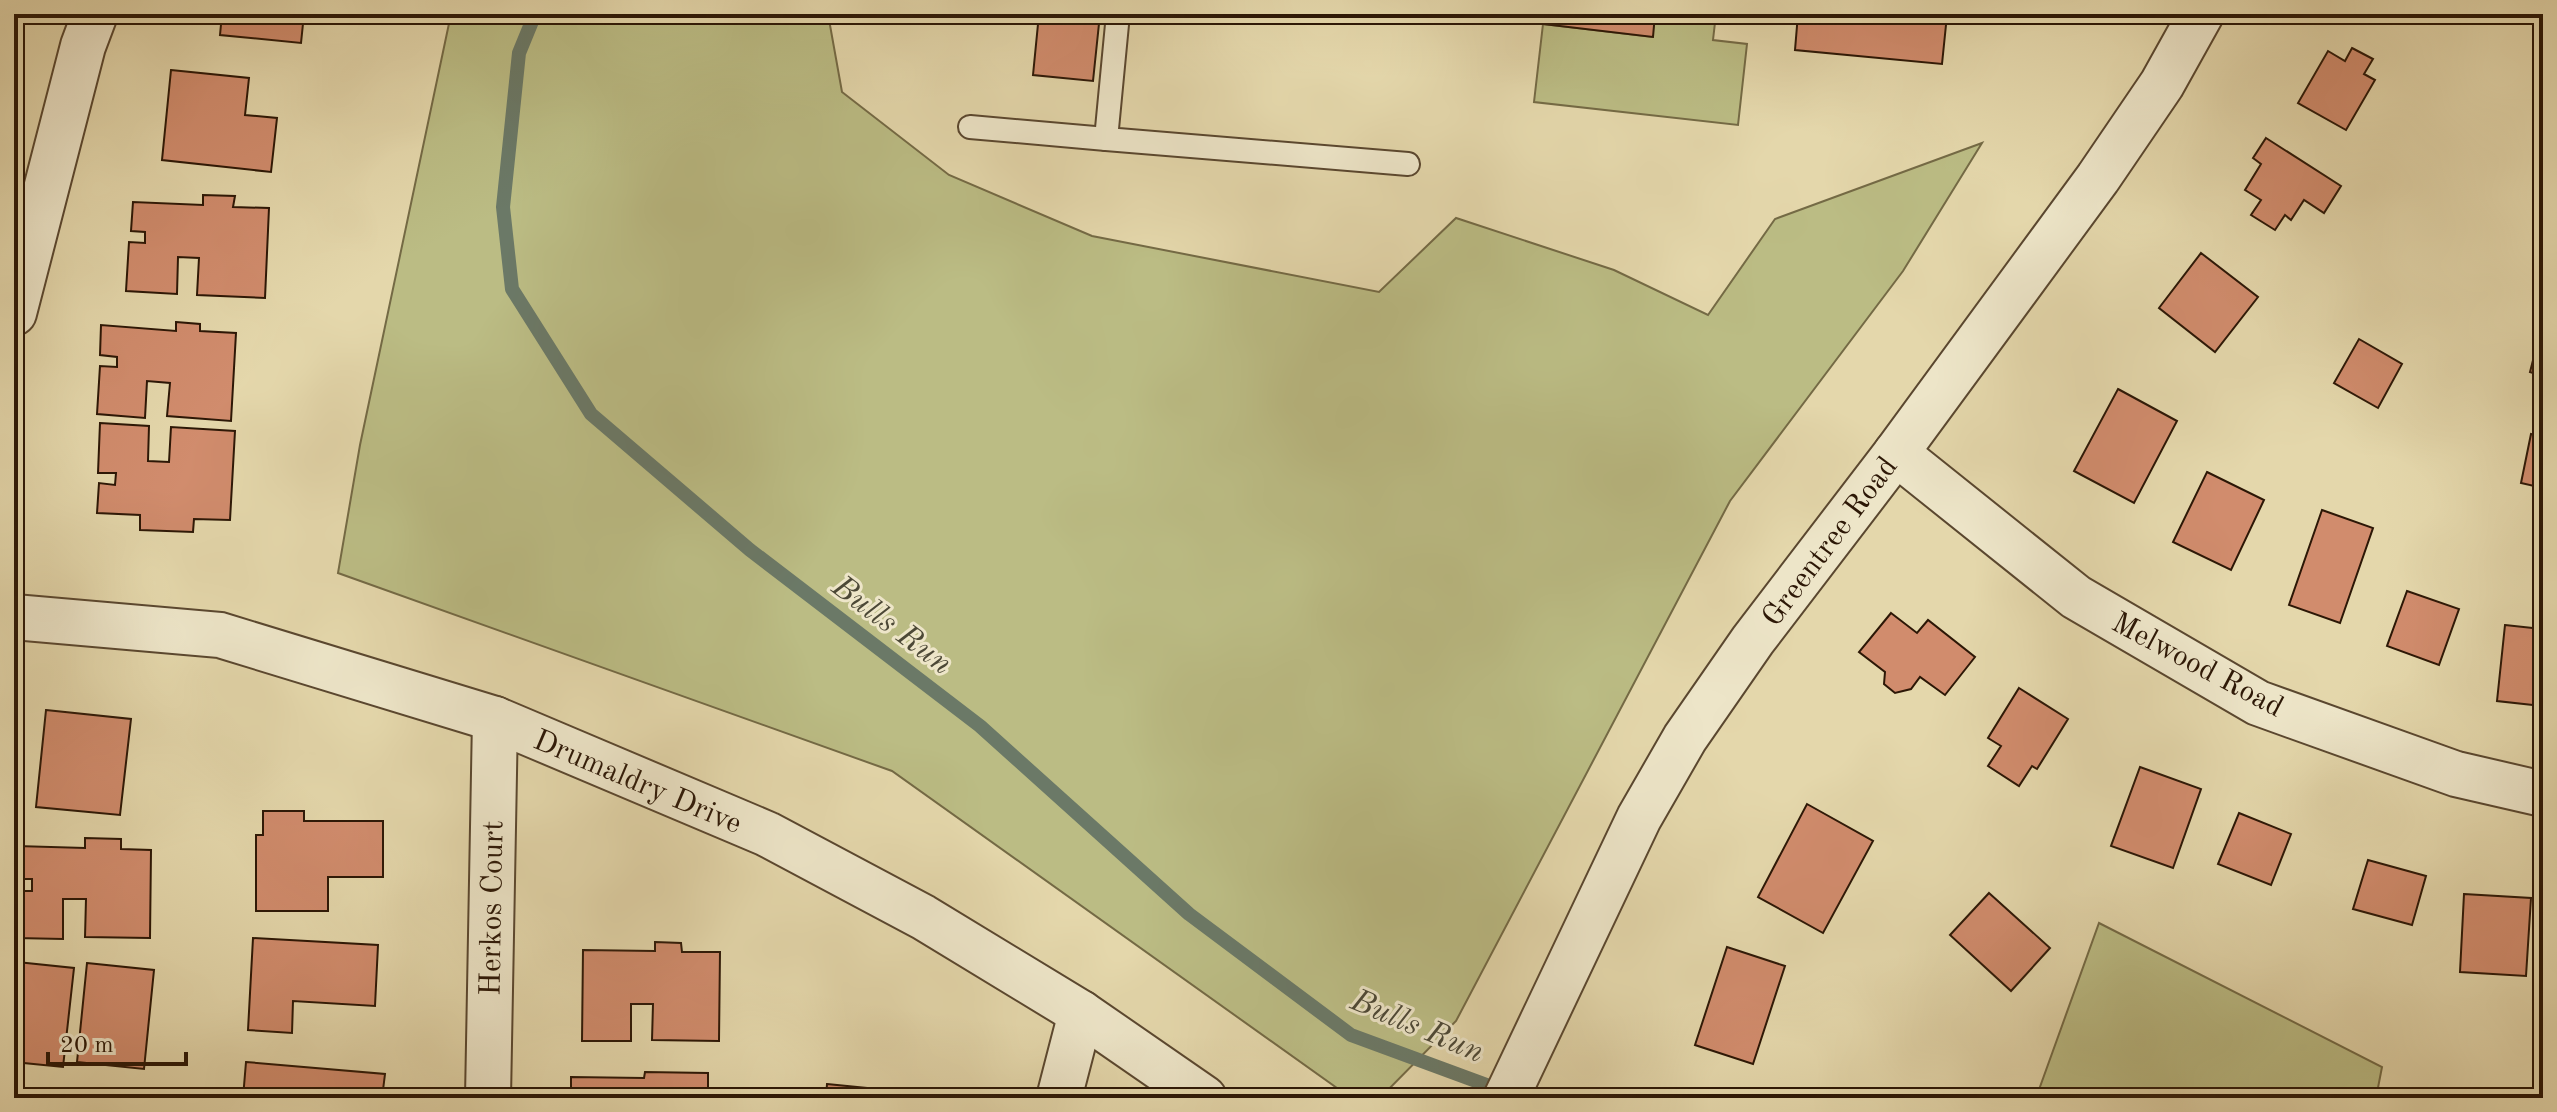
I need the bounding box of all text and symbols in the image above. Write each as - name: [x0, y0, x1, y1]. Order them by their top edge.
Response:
- street label: Greentree Road: [1757, 452, 1904, 632]
- water label: Bulls Run: [824, 571, 957, 682]
- street label: Melwood Road: [2106, 608, 2288, 724]
- street label: Drumaldry Drive: [529, 726, 746, 840]
- street label: Herkos Court: [476, 820, 510, 996]
- water label: Bulls Run: [1345, 985, 1488, 1070]
- scale bar: [48, 1016, 186, 1066]
- text: 20 m: [60, 1034, 114, 1058]

